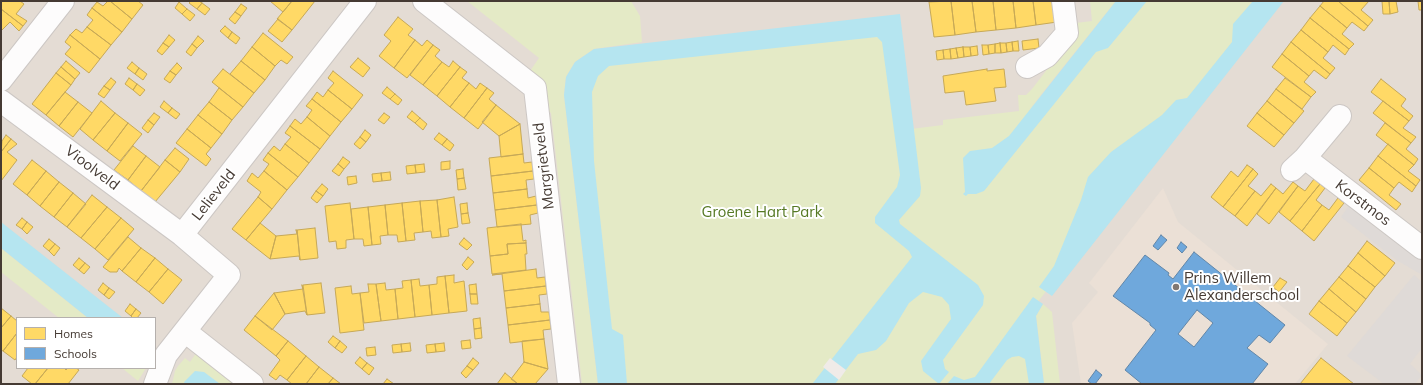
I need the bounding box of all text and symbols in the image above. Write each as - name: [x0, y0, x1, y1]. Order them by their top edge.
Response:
- street label: Margrietveld: [530, 122, 558, 210]
- street label: Vioolveld: [61, 142, 123, 194]
- street label: Lelieveld: [188, 166, 240, 224]
- street label: Korstmos: [1332, 176, 1394, 230]
- park label: Groene Hart Park: [702, 203, 822, 221]
- place label: Prins Willem Alexanderschool: [1184, 269, 1299, 304]
- marker: Prins Willem Alexanderschool: [1171, 282, 1181, 292]
- legend: [16, 317, 156, 369]
- text: Homes: [54, 326, 93, 341]
- text: Schools: [54, 346, 97, 361]

